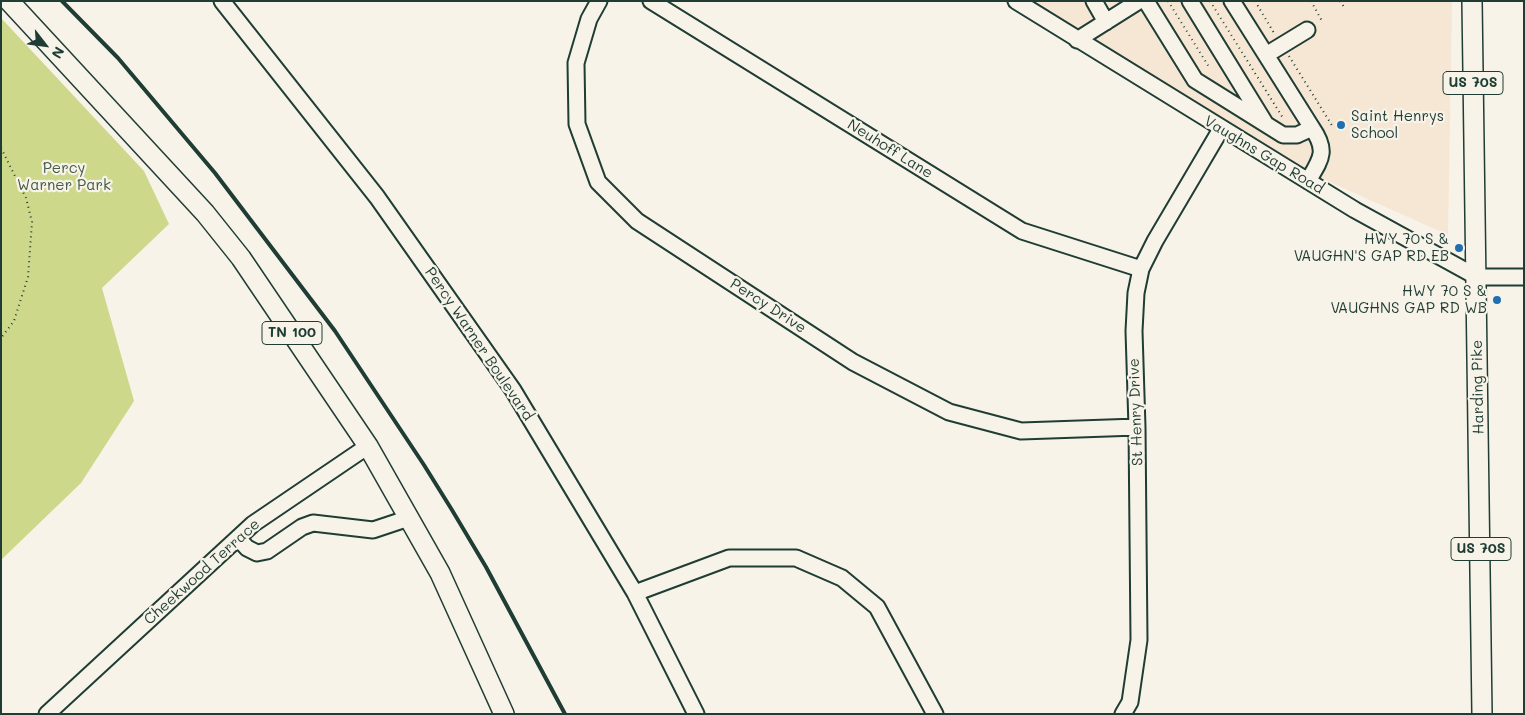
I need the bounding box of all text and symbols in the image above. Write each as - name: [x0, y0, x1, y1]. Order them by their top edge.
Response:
- north arrow: [20, 20, 70, 70]
- text: N: [48, 43, 69, 62]
- road number: US 70S: [1443, 72, 1503, 95]
- place label: Saint Henrys School: [1351, 107, 1444, 142]
- street label: Vaughns Gap Road: [1201, 112, 1327, 198]
- street label: Neuhoff Lane: [844, 116, 936, 182]
- marker: Saint Henrys School: [1335, 119, 1347, 131]
- park label: Percy Warner Park: [17, 159, 111, 194]
- place label: HWY 70 S & VAUGHN'S GAP RD EB: [1294, 230, 1449, 265]
- marker: HWY 70 S & VAUGHN'S GAP RD EB: [1453, 242, 1465, 254]
- street label: Percy Warner Boulevard: [421, 264, 537, 424]
- street label: Percy Drive: [727, 275, 809, 337]
- place label: HWY 70 S & VAUGHNS GAP RD WB: [1330, 282, 1487, 317]
- marker: HWY 70 S & VAUGHNS GAP RD WB: [1491, 294, 1503, 306]
- road number: TN 100: [262, 322, 322, 344]
- street label: Harding Pike: [1468, 340, 1488, 434]
- street label: St Henry Drive: [1125, 358, 1147, 466]
- street label: Cheekwood Terrace: [140, 515, 264, 629]
- road number: US 70S: [1451, 538, 1511, 560]

